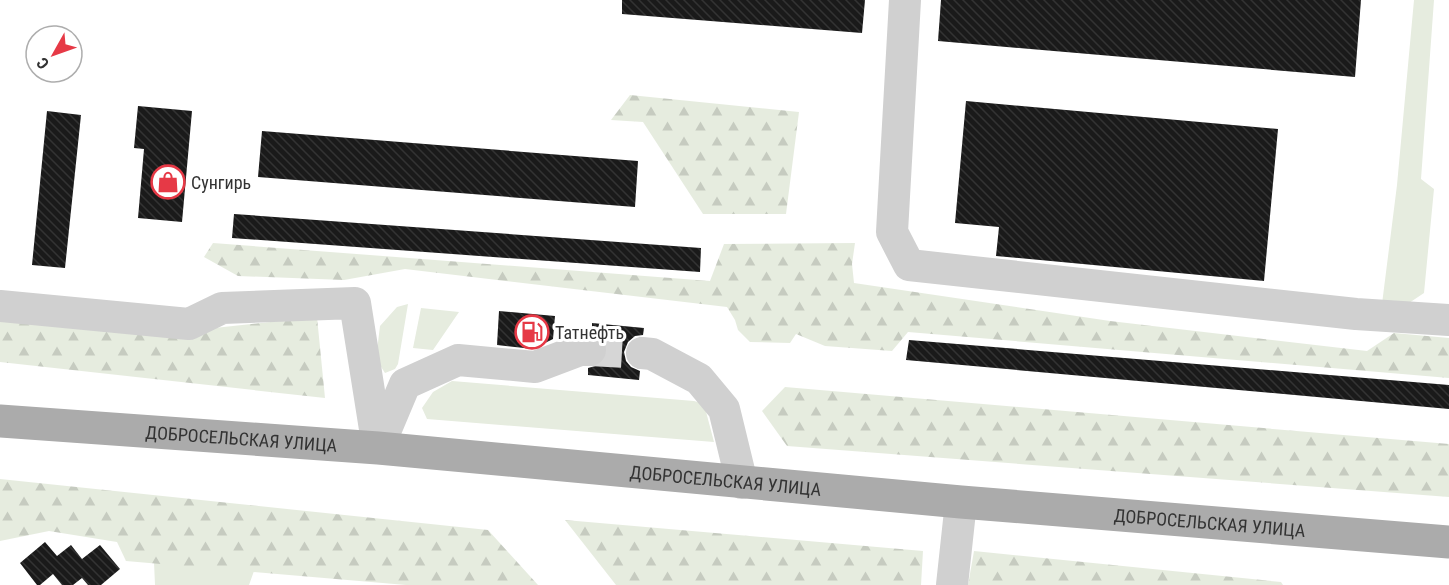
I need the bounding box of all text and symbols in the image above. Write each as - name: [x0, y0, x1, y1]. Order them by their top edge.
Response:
- north arrow: [24, 24, 84, 84]
- text: С: [33, 54, 53, 73]
- shop icon: Сунгирь: [150, 164, 186, 200]
- place label: Сунгирь: [191, 172, 251, 193]
- fuel station icon: Татнефть: [514, 314, 550, 350]
- place label: Татнефть: [555, 322, 624, 343]
- street label: ДОБРОСЕЛЬСКАЯ УЛИЦА: [145, 421, 339, 456]
- street label: ДОБРОСЕЛЬСКАЯ УЛИЦА: [629, 461, 823, 500]
- street label: ДОБРОСЕЛЬСКАЯ УЛИЦА: [1113, 504, 1307, 541]

